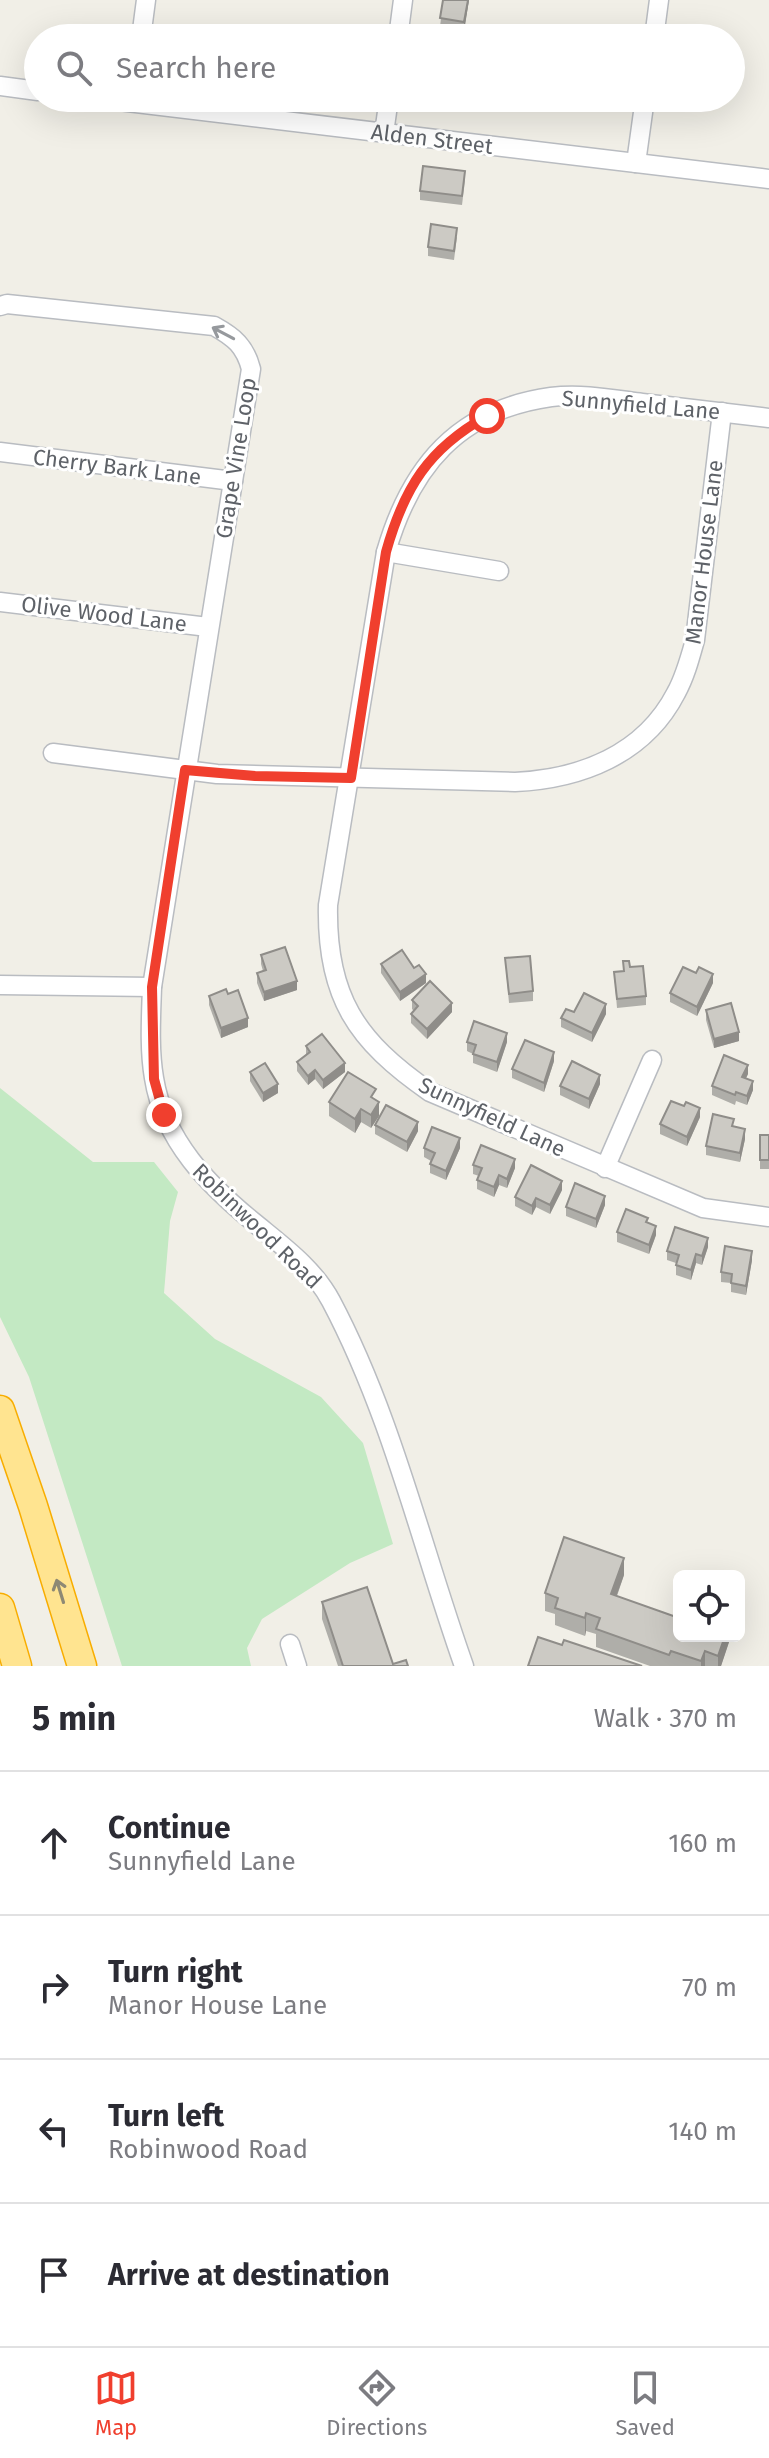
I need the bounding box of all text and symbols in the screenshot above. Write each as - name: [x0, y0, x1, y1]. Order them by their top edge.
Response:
- search box: [24, 24, 745, 112]
- icon: search: [52, 46, 96, 90]
- text: Search here: [116, 50, 276, 86]
- street label: Alden Street: [370, 118, 494, 160]
- one-way arrow: [212, 324, 236, 340]
- street label: Grape Vine Loop: [210, 375, 262, 541]
- street label: Sunnyfield Lane: [561, 385, 721, 425]
- route start: [469, 398, 505, 434]
- street label: Cherry Bark Lane: [31, 443, 203, 491]
- street label: Manor House Lane: [679, 458, 729, 646]
- street label: Olive Wood Lane: [20, 590, 188, 638]
- street label: Sunnyfield Lane: [414, 1071, 570, 1163]
- route end: [146, 1097, 182, 1133]
- street label: Robinwood Road: [187, 1158, 327, 1294]
- map controls: [673, 1570, 745, 1642]
- button: locate: [673, 1570, 745, 1642]
- one-way arrow: [51, 1579, 66, 1604]
- text: 5 min: [32, 1698, 116, 1739]
- text: Walk · 370 m: [594, 1703, 737, 1734]
- text: Continue: [108, 1810, 231, 1846]
- icon: ahead: [32, 1821, 76, 1865]
- text: 160 m: [668, 1828, 737, 1859]
- text: Sunnyfield Lane: [108, 1846, 296, 1877]
- text: Turn right: [108, 1954, 243, 1990]
- icon: right: [32, 1965, 76, 2009]
- text: 70 m: [682, 1972, 737, 2003]
- text: Manor House Lane: [108, 1990, 327, 2021]
- text: Turn left: [108, 2098, 224, 2134]
- icon: left: [32, 2109, 76, 2153]
- text: 140 m: [668, 2116, 737, 2147]
- text: Robinwood Road: [108, 2134, 308, 2165]
- icon: arrive: [32, 2253, 76, 2297]
- text: Arrive at destination: [108, 2257, 390, 2293]
- tab: Map: [94, 2366, 138, 2441]
- tab: Directions: [326, 2366, 427, 2441]
- tab: Saved: [615, 2366, 675, 2441]

